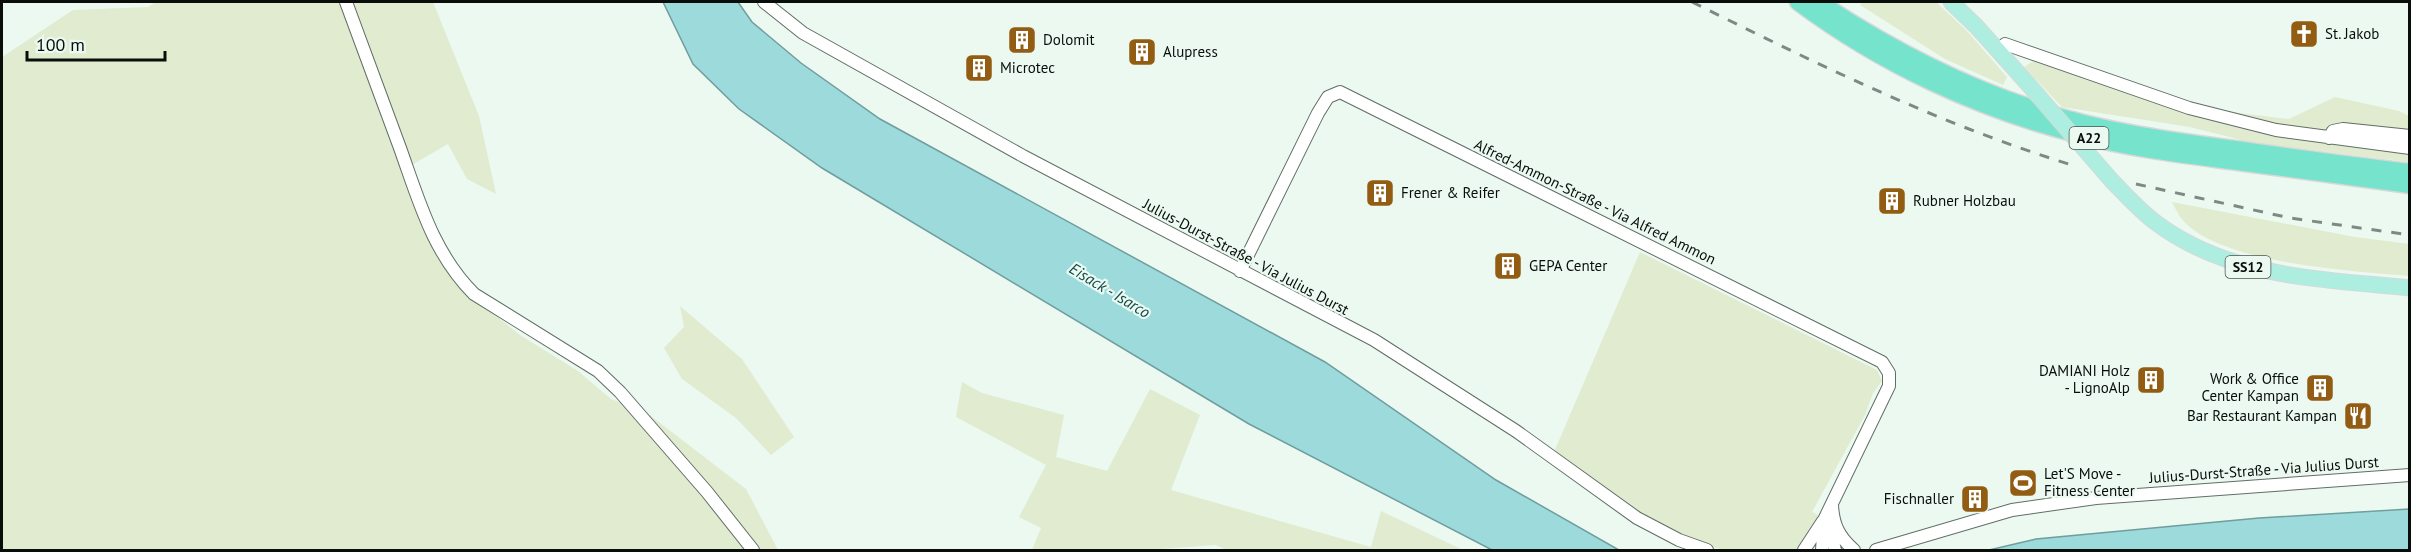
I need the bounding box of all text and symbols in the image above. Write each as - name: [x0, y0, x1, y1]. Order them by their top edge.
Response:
- church icon: St. Jakob: [2288, 18, 2320, 50]
- scale bar: [27, 24, 165, 62]
- building icon: Dolomit: [1006, 24, 1038, 56]
- place label: St. Jakob: [2325, 24, 2379, 43]
- place label: Dolomit: [1043, 30, 1095, 49]
- text: 100 m: [36, 33, 85, 56]
- building icon: Alupress: [1126, 36, 1158, 68]
- place label: Alupress: [1163, 42, 1218, 61]
- building icon: Microtec: [963, 52, 995, 84]
- place label: Microtec: [1000, 58, 1055, 77]
- road number: A22: [2070, 127, 2108, 149]
- street label: Alfred-Ammon-Straße - Via Alfred Ammon: [1471, 135, 1719, 269]
- building icon: Frener & Reifer: [1364, 177, 1396, 209]
- place label: Frener & Reifer: [1401, 183, 1500, 202]
- building icon: Rubner Holzbau: [1876, 185, 1908, 217]
- place label: Rubner Holzbau: [1913, 191, 2016, 210]
- street label: Julius-Durst-Straße - Via Julius Durst: [1139, 194, 1352, 319]
- building icon: GEPA Center: [1492, 250, 1524, 282]
- place label: GEPA Center: [1529, 256, 1607, 275]
- road number: SS12: [2226, 256, 2270, 278]
- water label: Eisack - Isarco: [1066, 258, 1154, 322]
- place label: DAMIANI Holz - LignoAlp: [2039, 361, 2130, 397]
- building icon: DAMIANI Holz - LignoAlp: [2135, 364, 2167, 396]
- place label: Work & Office Center Kampan: [2201, 369, 2299, 405]
- building icon: Work & Office Center Kampan: [2304, 372, 2336, 404]
- restaurant icon: Bar Restaurant Kampan: [2342, 400, 2374, 432]
- place label: Bar Restaurant Kampan: [2187, 406, 2337, 425]
- street label: Julius-Durst-Straße - Via Julius Durst: [2147, 452, 2379, 487]
- place label: Let'S Move - Fitness Center: [2044, 464, 2135, 500]
- sports icon: Let'S Move - Fitness Center: [2007, 467, 2039, 499]
- building icon: Fischnaller: [1959, 483, 1991, 515]
- place label: Fischnaller: [1884, 489, 1954, 508]

